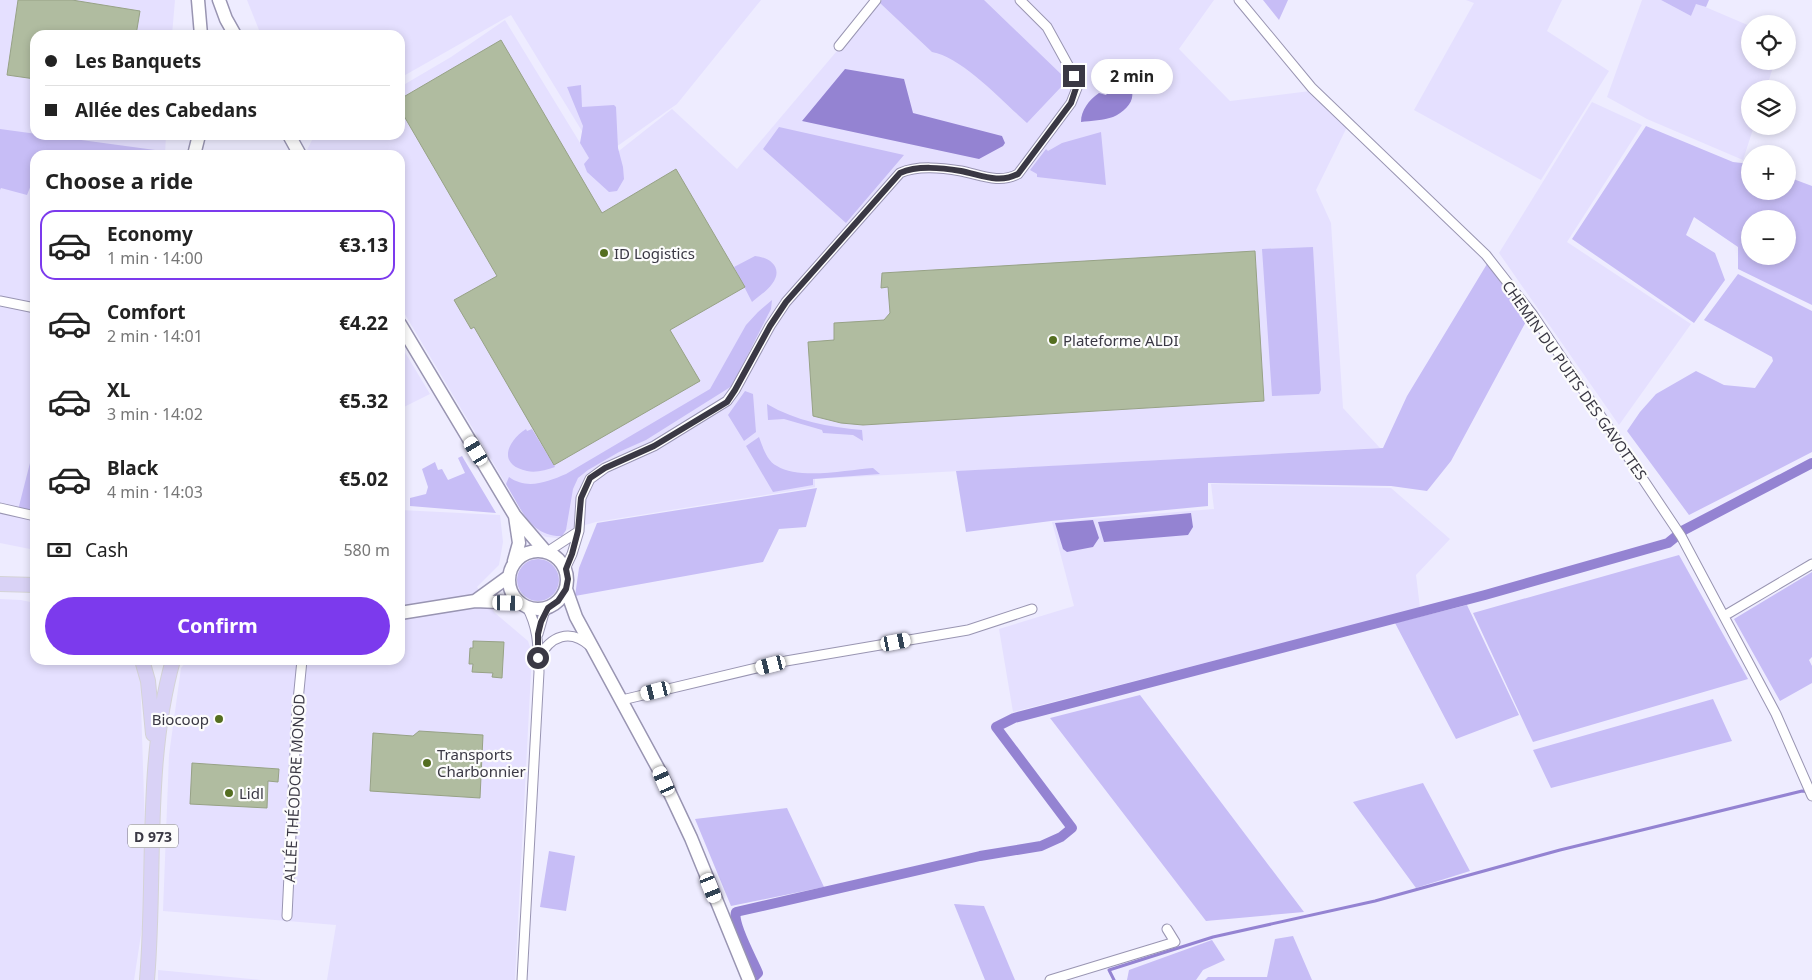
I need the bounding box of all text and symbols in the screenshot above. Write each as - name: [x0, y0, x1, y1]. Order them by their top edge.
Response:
- map controls: [1741, 15, 1796, 265]
- button: locate: [1741, 15, 1796, 70]
- text: Les Banquets: [75, 48, 201, 74]
- callout: 2 min: [1092, 58, 1174, 94]
- route end: [1063, 65, 1085, 87]
- text: 2 min: [1110, 65, 1154, 87]
- button: layers: [1741, 80, 1796, 135]
- text: Allée des Cabedans: [75, 97, 257, 123]
- button: +: [1741, 145, 1796, 200]
- text: Choose a ride: [45, 165, 193, 195]
- button: −: [1741, 210, 1796, 265]
- text: Economy: [107, 221, 193, 247]
- icon: car: [47, 223, 92, 268]
- text: €3.13: [339, 232, 388, 258]
- place label: ID Logistics: [614, 243, 695, 263]
- text: 1 min · 14:00: [107, 247, 203, 269]
- marker: ID Logistics: [598, 247, 610, 259]
- street label: CHEMIN DU PUITS DES GAVOTTES: [1498, 276, 1652, 484]
- text: Comfort: [107, 299, 186, 325]
- icon: car: [47, 301, 92, 346]
- text: €4.22: [339, 310, 388, 336]
- text: 2 min · 14:01: [107, 325, 203, 347]
- place label: Plateforme ALDI: [1063, 330, 1179, 350]
- marker: Plateforme ALDI: [1047, 334, 1059, 346]
- text: XL: [107, 377, 130, 403]
- icon: car: [47, 379, 92, 424]
- text: €5.32: [339, 388, 388, 414]
- text: 3 min · 14:02: [107, 403, 203, 425]
- car: [461, 434, 490, 468]
- text: Black: [107, 455, 158, 481]
- icon: car: [47, 457, 92, 502]
- text: €5.02: [339, 466, 388, 492]
- text: 4 min · 14:03: [107, 481, 203, 503]
- icon: cash: [45, 536, 73, 564]
- text: Cash: [85, 537, 129, 563]
- text: 580 m: [343, 539, 390, 561]
- car: [492, 595, 523, 611]
- button: Confirm: [45, 597, 390, 655]
- car: [879, 632, 912, 652]
- route start: [527, 647, 549, 669]
- car: [754, 654, 787, 676]
- car: [639, 680, 672, 702]
- street label: ALLÉE THÉODORE MONOD: [279, 693, 309, 883]
- place label: Biocoop: [152, 709, 209, 729]
- marker: Biocoop: [213, 713, 225, 725]
- place label: Transports Charbonnier: [437, 744, 526, 781]
- marker: Transports Charbonnier: [421, 757, 433, 769]
- car: [651, 764, 676, 798]
- place label: Lidl: [239, 783, 264, 803]
- marker: Lidl: [223, 787, 235, 799]
- road number: D 973: [128, 824, 178, 848]
- car: [698, 871, 723, 905]

